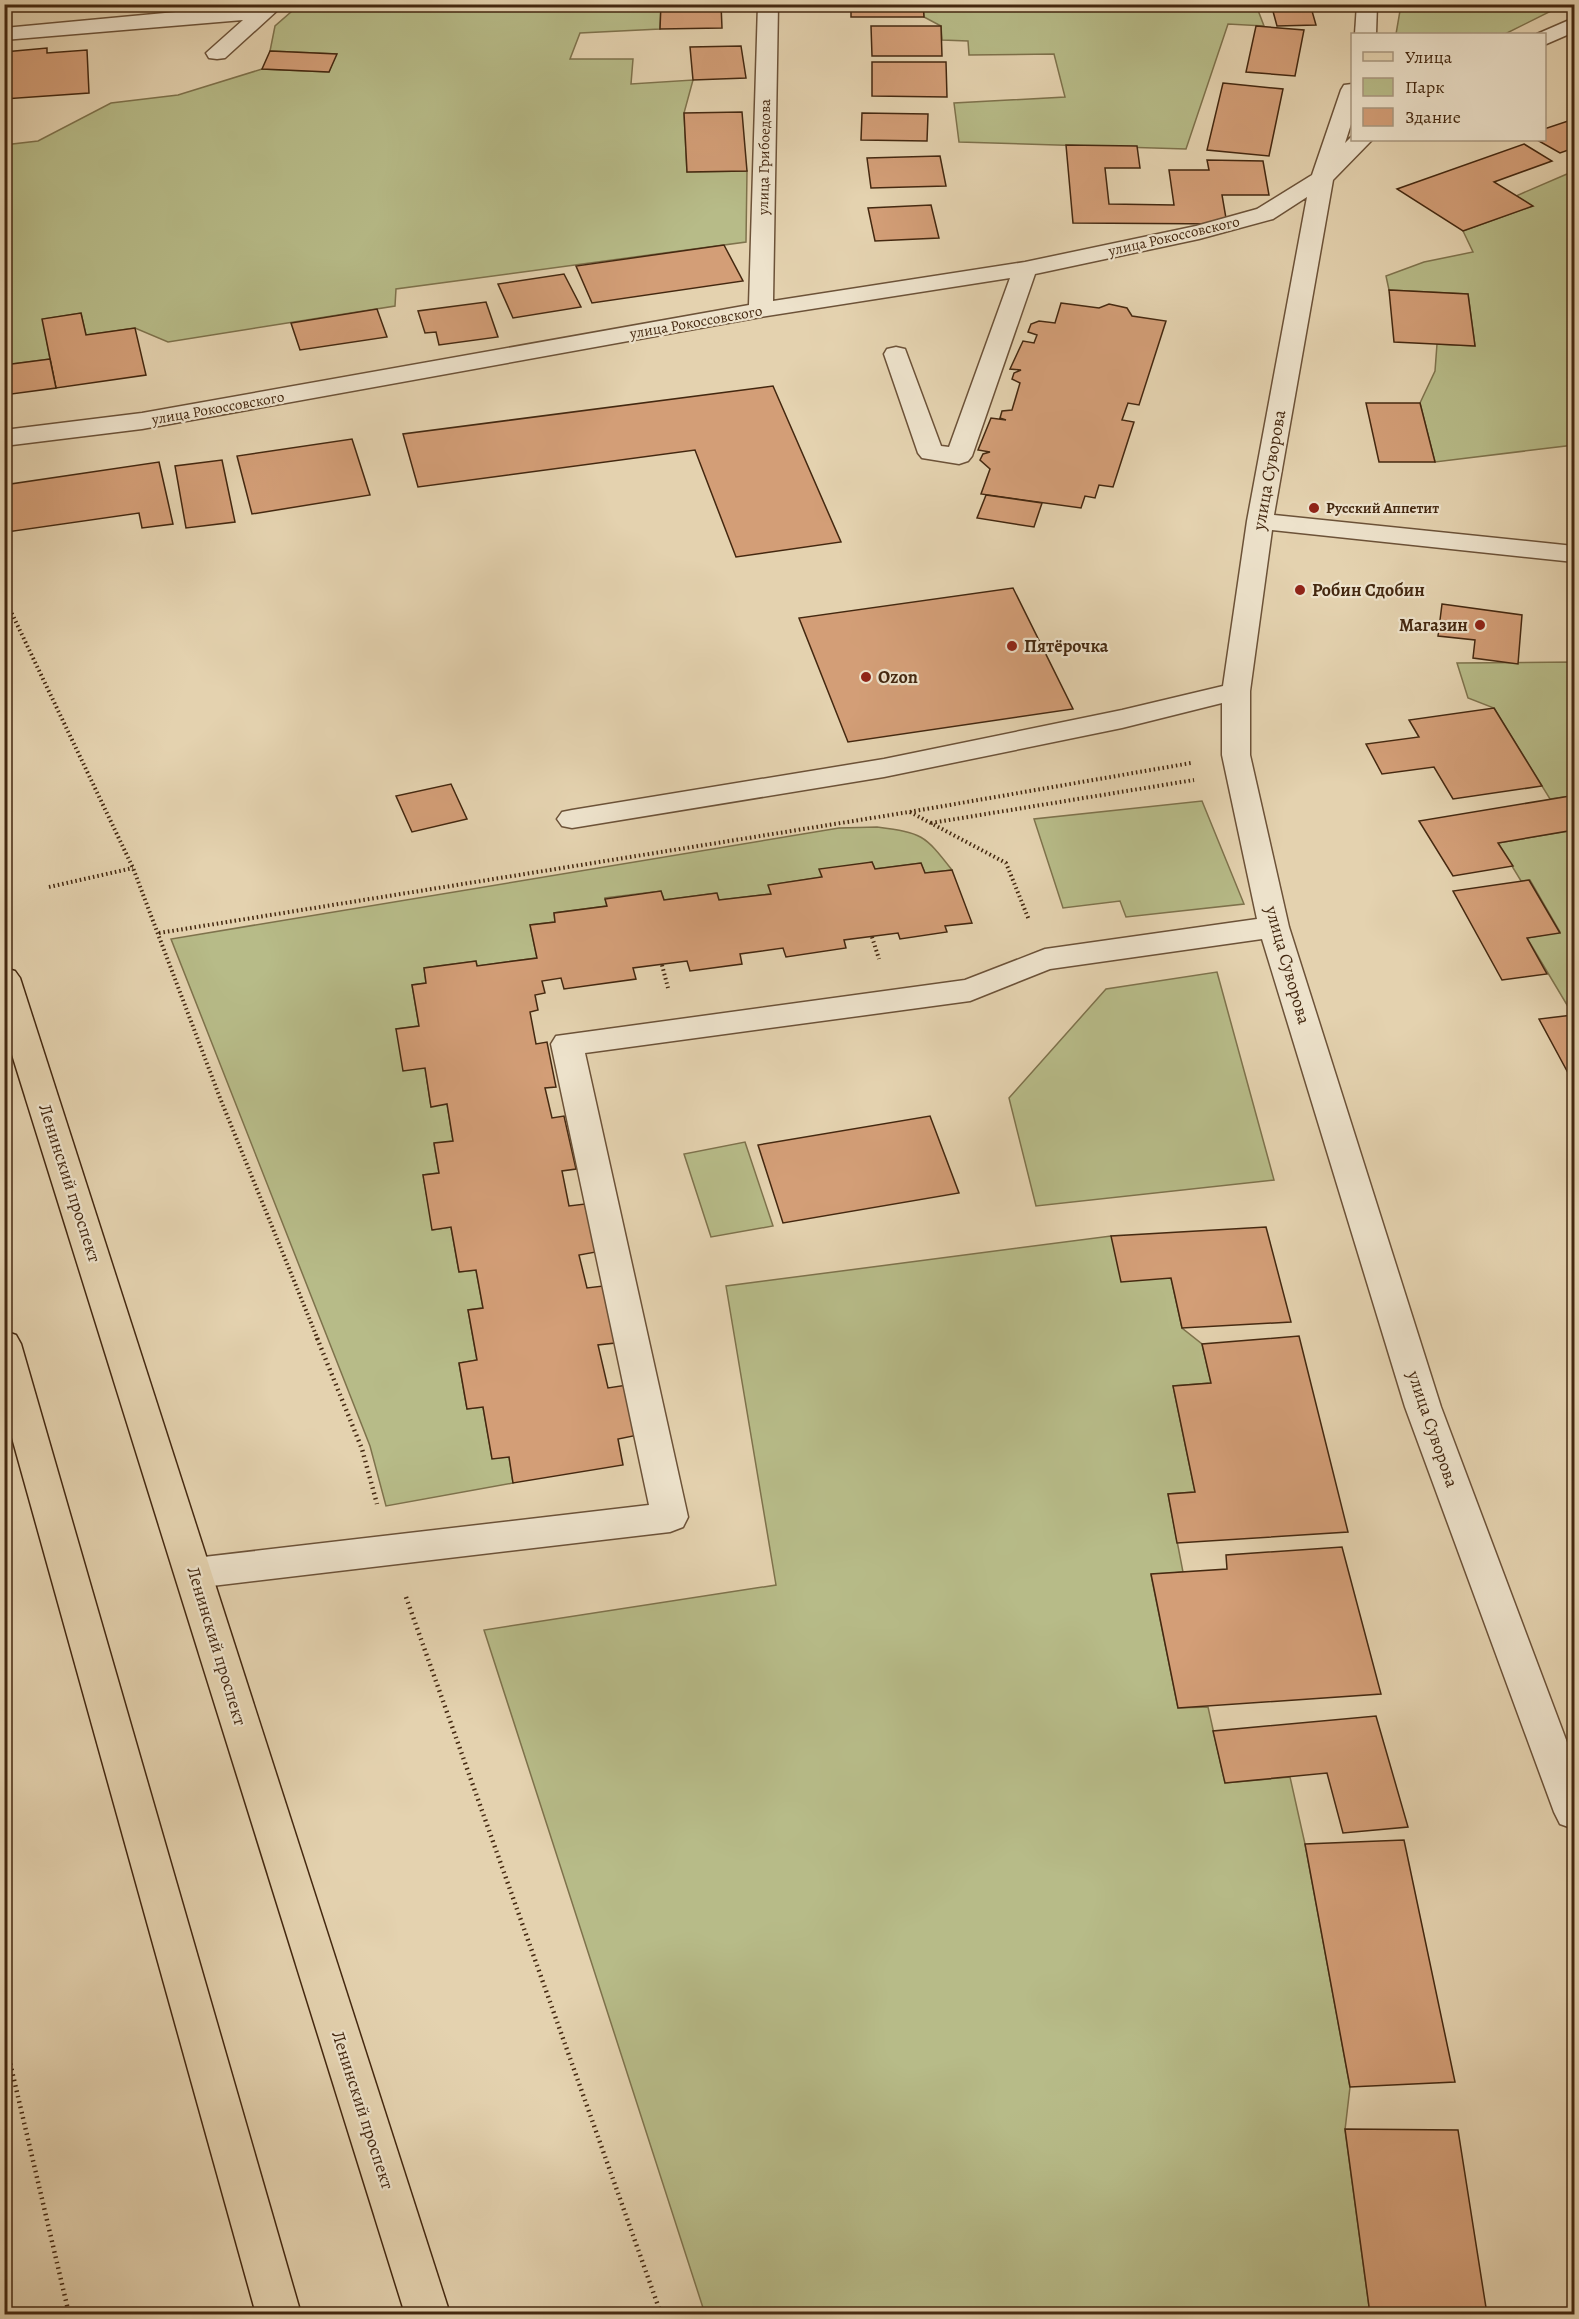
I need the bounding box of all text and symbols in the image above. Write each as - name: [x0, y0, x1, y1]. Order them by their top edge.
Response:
- legend: [1351, 33, 1546, 141]
- text: Улица: [1405, 45, 1453, 69]
- text: Парк: [1405, 75, 1445, 99]
- street label: улица Грибоедова: [753, 99, 775, 216]
- text: Здание: [1405, 105, 1461, 129]
- street label: улица Рокоссовского: [1105, 211, 1242, 261]
- street label: улица Рокоссовского: [627, 300, 764, 344]
- street label: улица Рокоссовского: [149, 386, 286, 430]
- street label: улица Суворова: [1246, 407, 1292, 533]
- place label: Русский Аппетит: [1326, 498, 1439, 518]
- marker: Русский Аппетит: [1307, 501, 1321, 515]
- place label: Робин Сдобин: [1312, 578, 1425, 602]
- marker: Робин Сдобин: [1293, 583, 1307, 597]
- place label: Магазин: [1399, 613, 1468, 637]
- marker: Магазин: [1473, 618, 1487, 632]
- place label: Пятёрочка: [1024, 634, 1109, 658]
- marker: Пятёрочка: [1005, 639, 1019, 653]
- place label: Ozon: [878, 665, 918, 689]
- marker: Ozon: [859, 670, 873, 684]
- street label: улица Суворова: [1259, 902, 1317, 1028]
- street label: Ленинский проспект: [33, 1101, 107, 1265]
- street label: улица Суворова: [1401, 1367, 1464, 1491]
- street label: Ленинский проспект: [181, 1563, 253, 1729]
- street label: Ленинский проспект: [326, 2028, 400, 2192]

